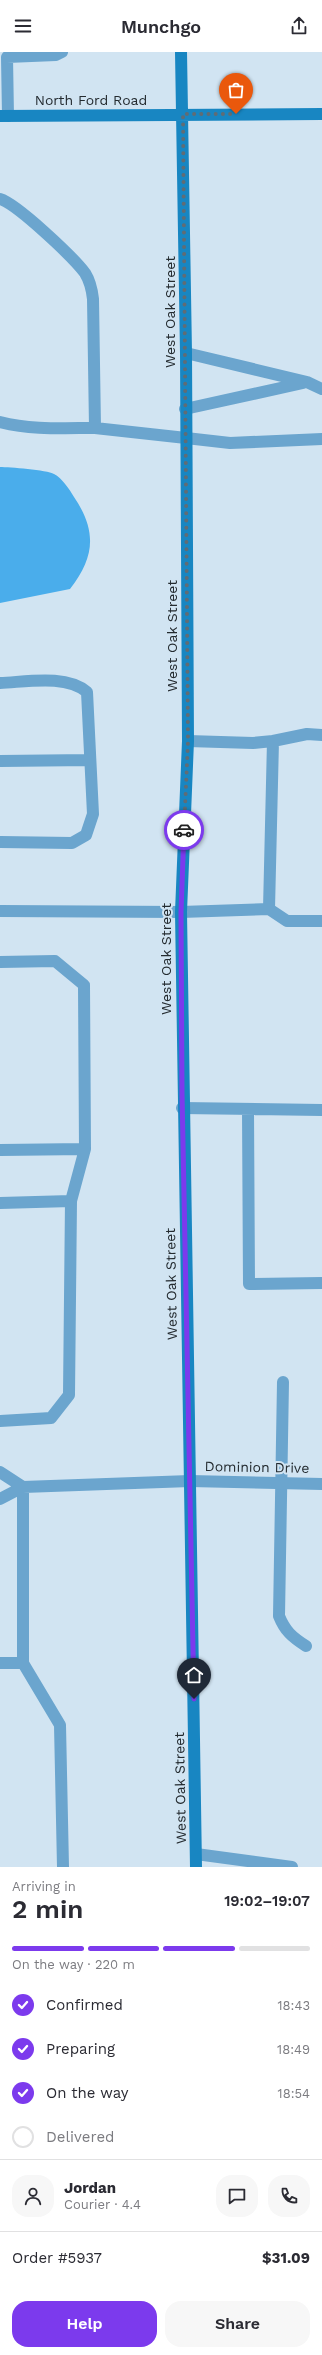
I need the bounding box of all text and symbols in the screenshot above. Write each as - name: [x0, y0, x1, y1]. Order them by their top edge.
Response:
- icon: menu: [12, 15, 34, 37]
- icon: share: [288, 15, 310, 37]
- text: Munchgo: [121, 16, 201, 37]
- pin: [219, 73, 253, 114]
- icon: bag: [225, 79, 247, 101]
- street label: North Ford Road: [35, 92, 147, 108]
- street label: West Oak Street: [162, 256, 178, 368]
- street label: West Oak Street: [164, 580, 180, 692]
- courier: [164, 810, 204, 850]
- icon: car: [173, 819, 195, 841]
- street label: West Oak Street: [158, 903, 174, 1015]
- street label: West Oak Street: [162, 1228, 180, 1340]
- street label: Dominion Drive: [205, 1458, 309, 1476]
- pin: [177, 1658, 211, 1699]
- icon: home: [183, 1664, 205, 1686]
- street label: West Oak Street: [171, 1732, 189, 1844]
- text: Arriving in: [12, 1879, 76, 1894]
- text: 19:02–19:07: [224, 1892, 310, 1910]
- text: 2 min: [12, 1894, 83, 1924]
- text: On the way · 220 m: [12, 1957, 135, 1972]
- icon: check: [12, 1994, 34, 2016]
- text: Confirmed: [46, 1996, 123, 2014]
- text: 18:43: [278, 1998, 310, 2013]
- icon: check: [12, 2038, 34, 2060]
- text: Preparing: [46, 2040, 115, 2058]
- text: 18:49: [277, 2042, 310, 2057]
- icon: check: [12, 2082, 34, 2104]
- text: On the way: [46, 2084, 128, 2102]
- text: 18:54: [278, 2086, 310, 2101]
- text: Delivered: [46, 2128, 114, 2146]
- button: person: [12, 2175, 54, 2217]
- button: chat: [216, 2175, 258, 2217]
- button: phone: [268, 2175, 310, 2217]
- text: Jordan: [64, 2179, 116, 2197]
- text: Courier · 4.4: [64, 2197, 141, 2212]
- text: Order #5937: [12, 2249, 102, 2267]
- text: $31.09: [262, 2249, 310, 2267]
- button: Help: [12, 2301, 157, 2347]
- button: Share: [165, 2301, 310, 2347]

